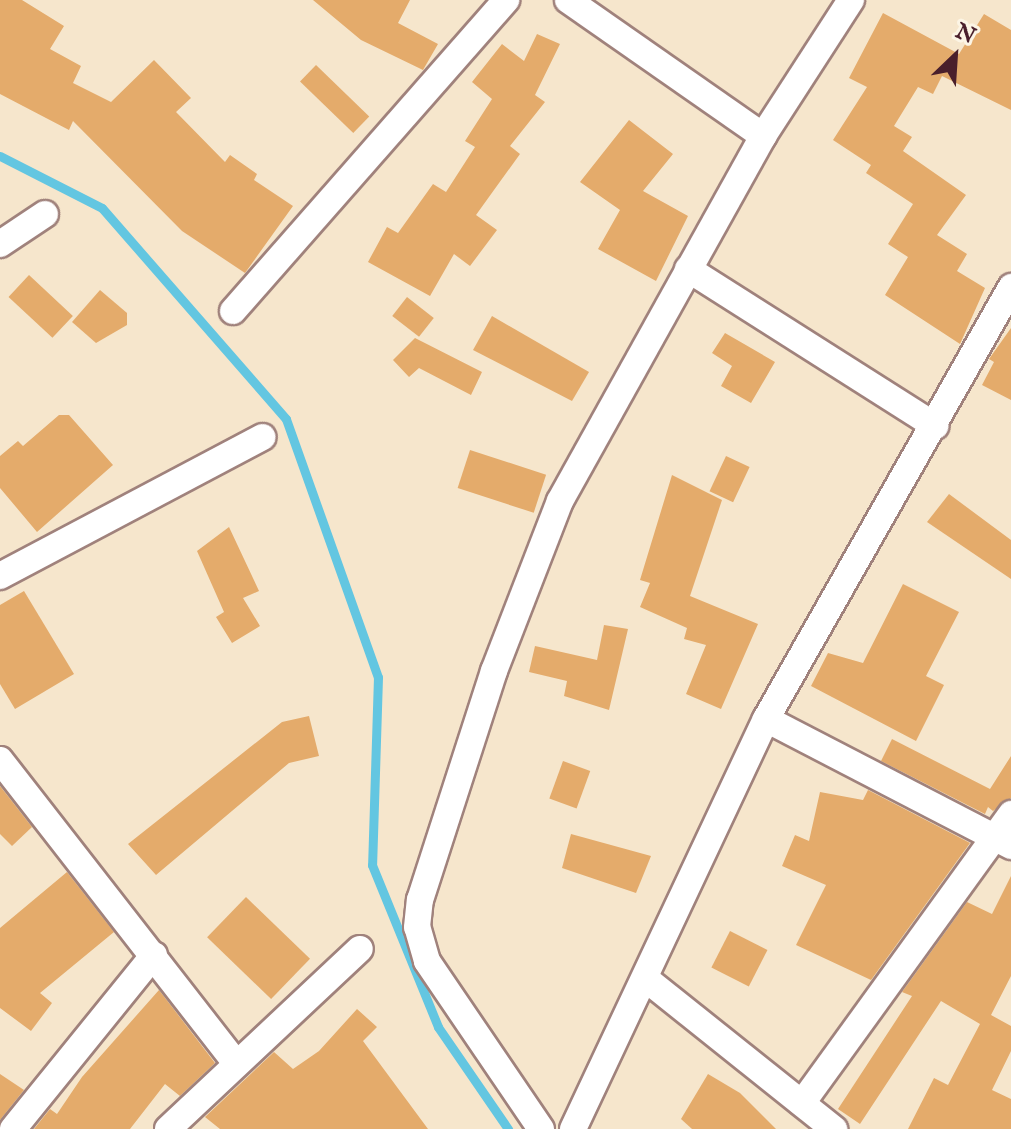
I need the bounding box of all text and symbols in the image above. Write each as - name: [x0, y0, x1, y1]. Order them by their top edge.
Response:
- north arrow: [915, 16, 995, 96]
- text: N: [951, 18, 980, 51]

